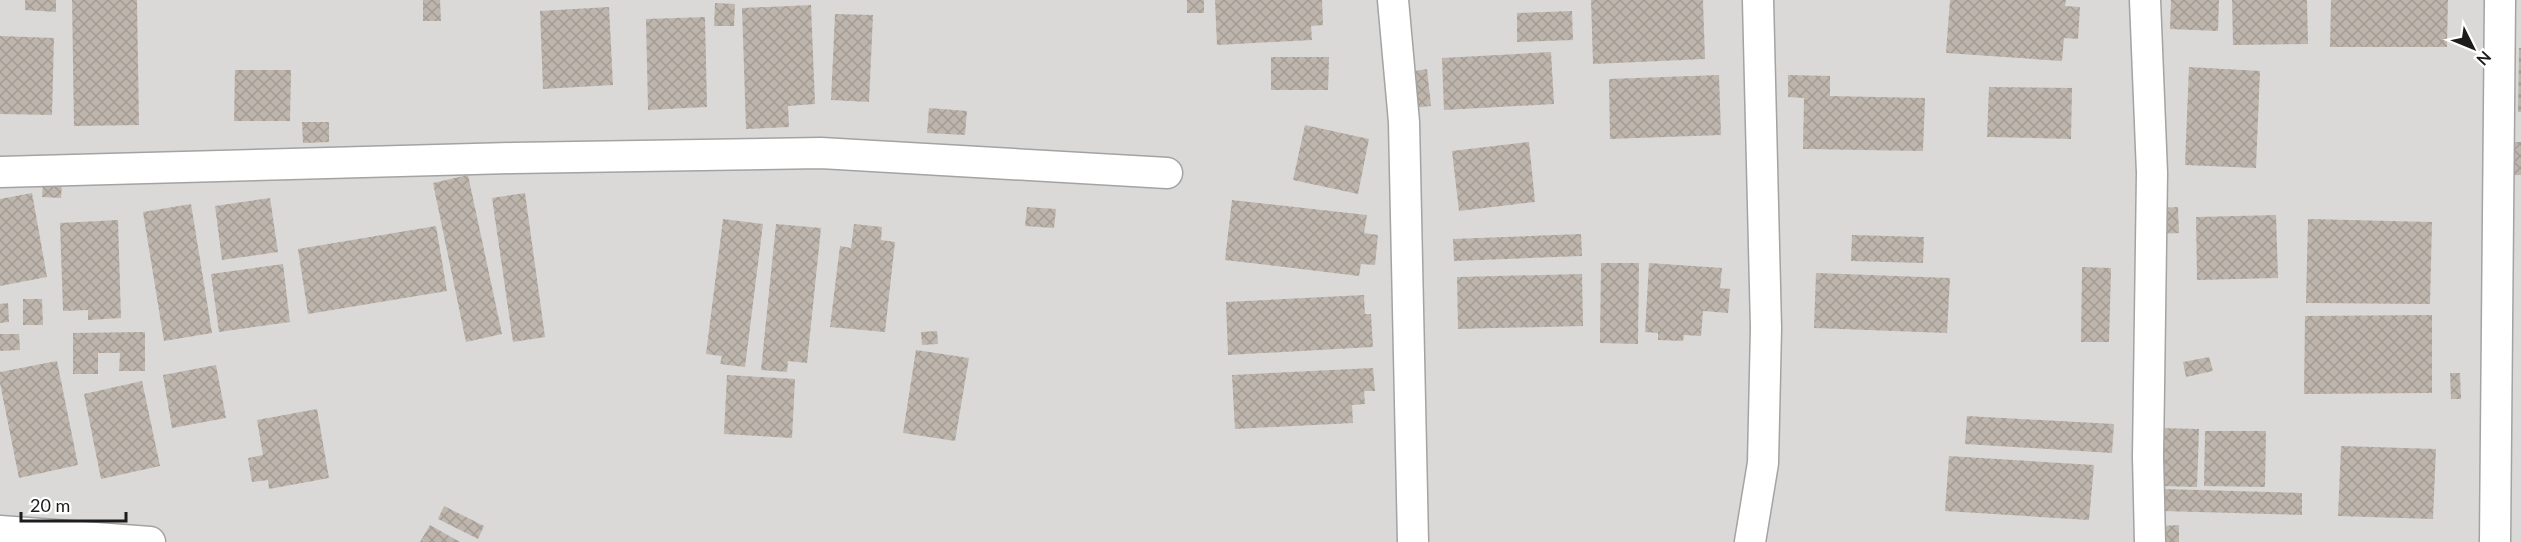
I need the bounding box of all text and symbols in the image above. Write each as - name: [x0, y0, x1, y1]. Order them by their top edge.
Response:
- north arrow: [2443, 18, 2503, 78]
- text: N: [2473, 48, 2495, 70]
- scale bar: [21, 485, 126, 523]
- text: 20 m: [30, 494, 70, 516]

